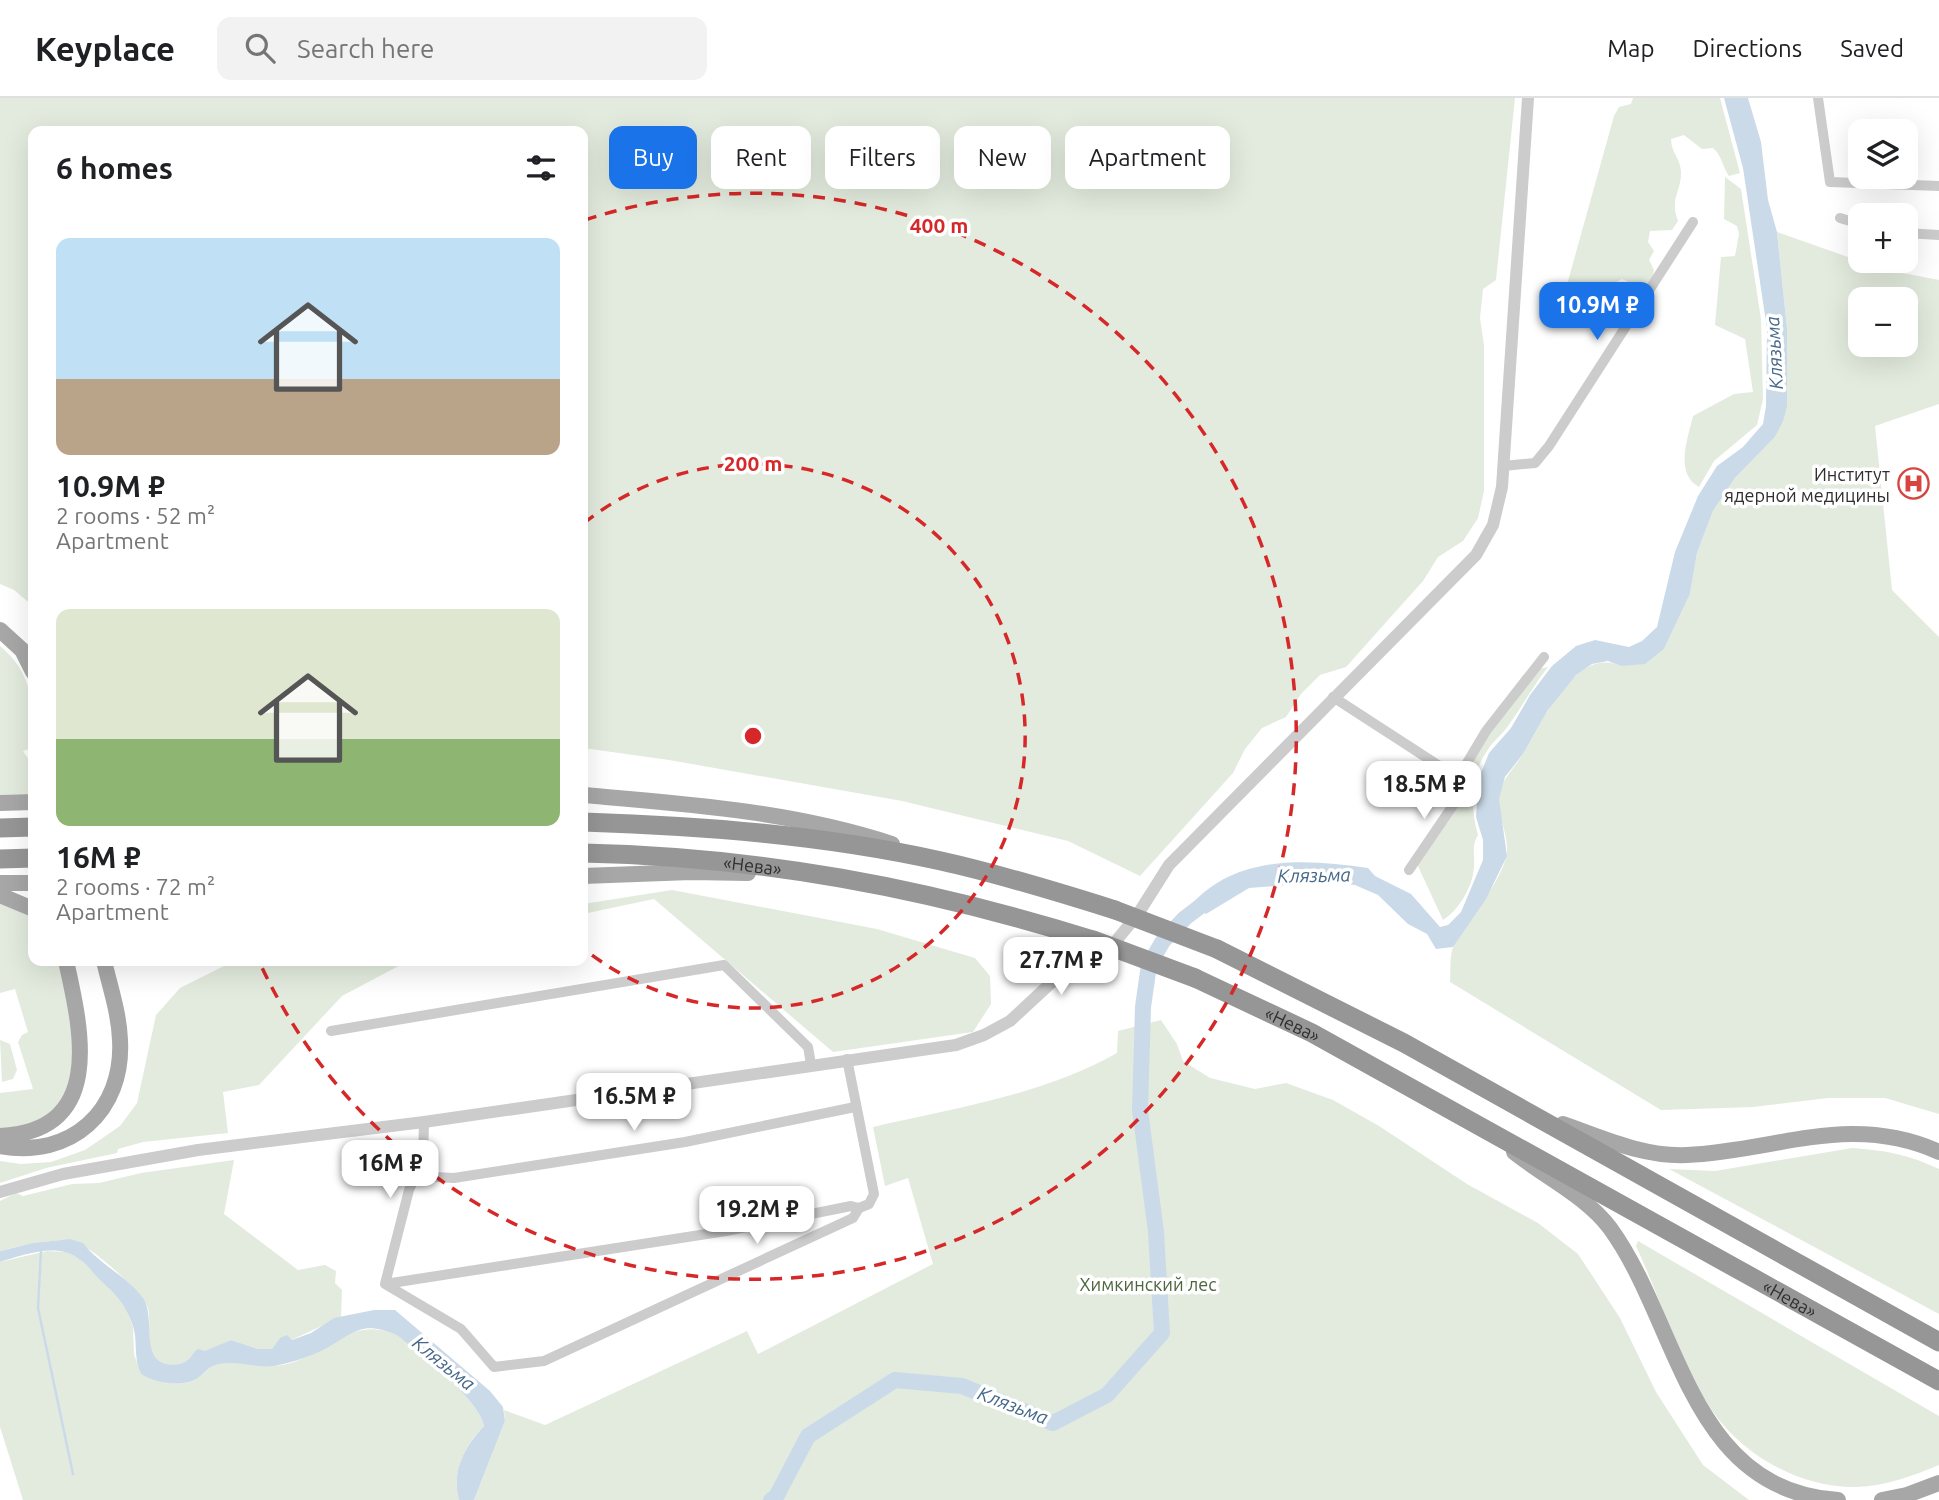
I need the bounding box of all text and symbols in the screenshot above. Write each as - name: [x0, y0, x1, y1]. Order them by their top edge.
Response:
- search box: [217, 17, 707, 80]
- icon: search: [241, 29, 279, 67]
- text: Keyplace: [35, 30, 175, 67]
- text: Search here: [297, 34, 434, 63]
- text: Map: [1607, 35, 1654, 62]
- text: Directions: [1692, 35, 1802, 62]
- text: Saved: [1840, 35, 1904, 62]
- map controls: [1848, 119, 1918, 357]
- button: layers: [1848, 119, 1918, 189]
- chip: Buy: [609, 126, 697, 189]
- chip: Rent: [711, 126, 811, 189]
- chip: Filters: [825, 126, 940, 189]
- chip: New: [954, 126, 1051, 189]
- chip: Apartment: [1065, 126, 1230, 189]
- icon: filters: [522, 149, 560, 187]
- text: 6 homes: [56, 151, 173, 185]
- button: +: [1848, 203, 1918, 273]
- text: 400 m: [910, 213, 968, 237]
- pin: 10.9M ₽: [1532, 282, 1662, 342]
- icon: home: [245, 284, 371, 410]
- button: −: [1848, 287, 1918, 357]
- text: 10.9M ₽: [1555, 292, 1639, 317]
- water label: Клязьма: [1761, 316, 1787, 390]
- text: 200 m: [724, 451, 782, 475]
- place label: Институт ядерной медицины: [1724, 464, 1890, 505]
- hospital icon: Институт ядерной медицины: [1896, 467, 1930, 501]
- text: 10.9M ₽: [56, 469, 165, 503]
- text: 2 rooms · 52 m²: [56, 503, 215, 528]
- text: Apartment: [56, 528, 169, 553]
- icon: home: [245, 655, 371, 781]
- centre of rings: [741, 724, 765, 748]
- pin: 18.5M ₽: [1359, 762, 1489, 821]
- text: 18.5M ₽: [1382, 771, 1466, 796]
- text: 16M ₽: [56, 840, 141, 874]
- street label: «Нева»: [722, 852, 783, 879]
- water label: Клязьма: [1277, 863, 1351, 887]
- text: 2 rooms · 72 m²: [56, 874, 215, 899]
- text: Apartment: [56, 899, 169, 924]
- pin: 27.7M ₽: [996, 937, 1126, 997]
- text: 27.7M ₽: [1019, 947, 1103, 972]
- street label: «Нева»: [1262, 1002, 1324, 1046]
- pin: 16.5M ₽: [569, 1074, 699, 1133]
- text: 16.5M ₽: [592, 1083, 676, 1108]
- pin: 16M ₽: [341, 1140, 439, 1200]
- text: 16M ₽: [358, 1150, 422, 1175]
- pin: 19.2M ₽: [692, 1186, 822, 1246]
- text: 19.2M ₽: [715, 1196, 799, 1221]
- park label: Химкинский лес: [1079, 1274, 1217, 1294]
- street label: «Нева»: [1760, 1275, 1820, 1321]
- water label: Клязьма: [409, 1331, 479, 1395]
- water label: Клязьма: [975, 1382, 1051, 1428]

